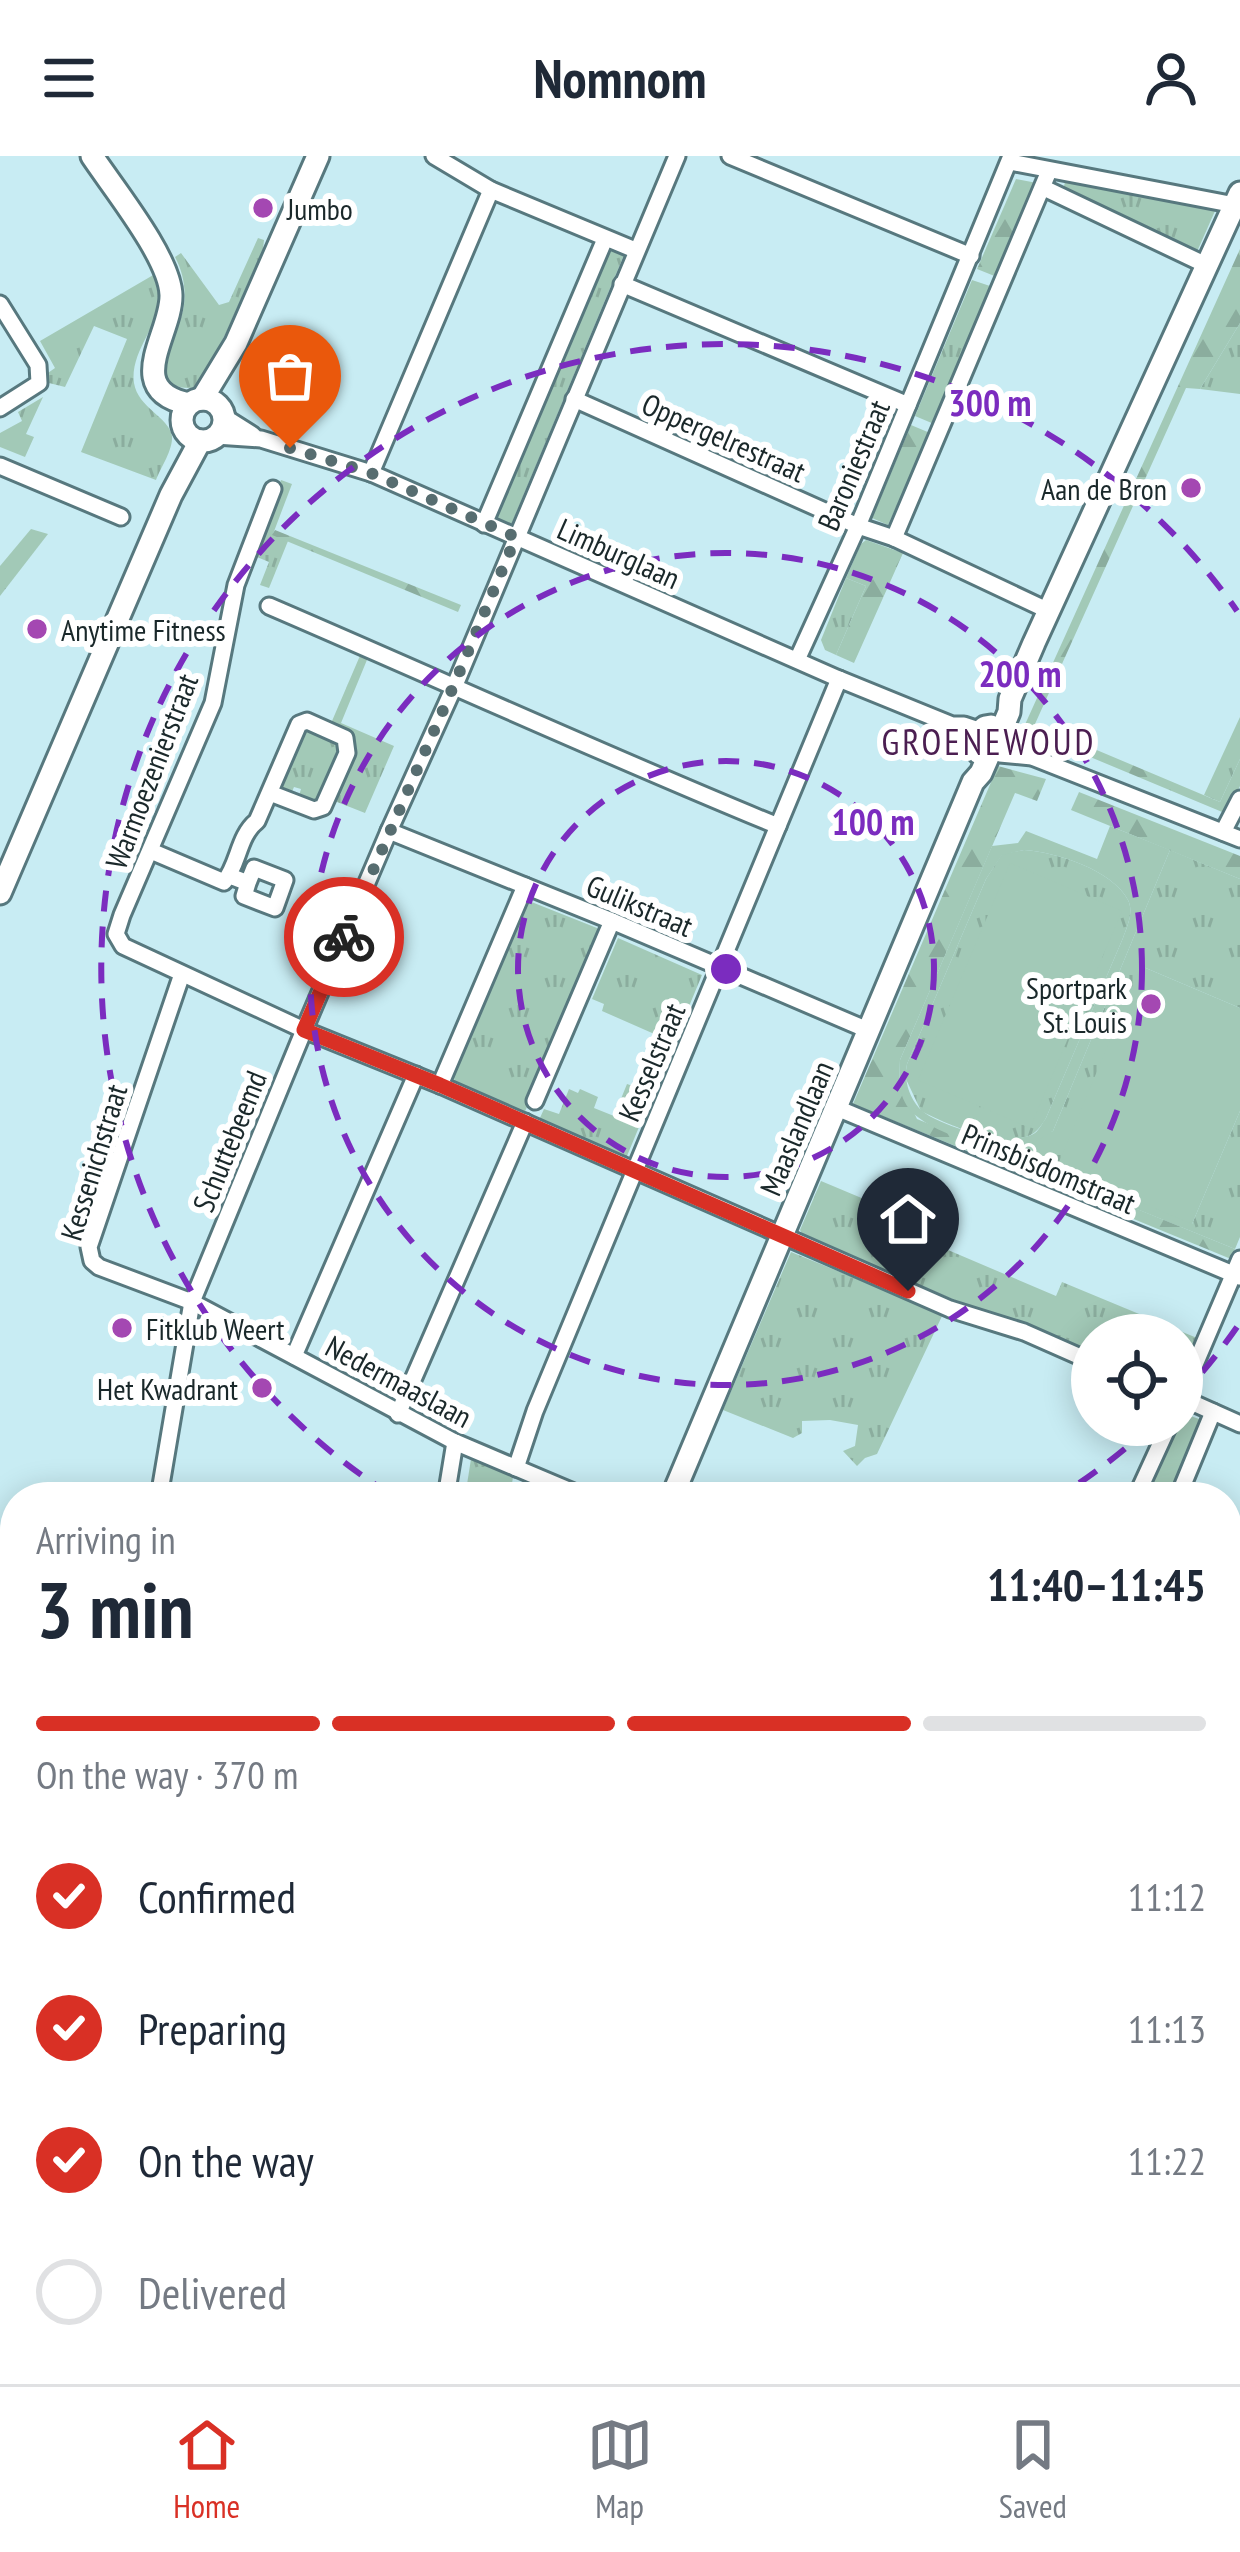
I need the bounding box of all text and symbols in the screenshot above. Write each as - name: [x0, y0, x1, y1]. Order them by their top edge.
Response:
- text: Nomnom: [533, 43, 707, 113]
- icon: menu: [36, 45, 102, 111]
- icon: person: [1138, 45, 1204, 111]
- place label: Jumbo: [286, 189, 353, 228]
- marker: Jumbo: [250, 195, 276, 221]
- pin: [239, 325, 341, 448]
- icon: bag: [257, 343, 323, 409]
- text: 300 m: [949, 379, 1031, 426]
- street label: Oppergelrestraat: [636, 384, 813, 491]
- street label: Baroniestraat: [808, 393, 898, 536]
- place label: Aan de Bron: [1041, 469, 1167, 508]
- marker: Aan de Bron: [1178, 475, 1204, 501]
- street label: Limburglaan: [552, 509, 686, 597]
- place label: Anytime Fitness: [61, 610, 226, 649]
- marker: Anytime Fitness: [24, 616, 50, 642]
- text: 200 m: [979, 650, 1061, 697]
- street label: Warmoezenierstraat: [96, 667, 206, 874]
- district label: GROENEWOUD: [881, 718, 1097, 765]
- text: 100 m: [832, 798, 914, 845]
- street label: Gulikstraat: [581, 865, 700, 945]
- courier: [284, 877, 404, 997]
- icon: bike: [311, 904, 377, 970]
- centre of rings: [705, 948, 747, 990]
- place label: Sportpark St. Louis: [1026, 968, 1127, 1041]
- marker: Sportpark St. Louis: [1138, 991, 1164, 1017]
- street label: Kesselstraat: [609, 996, 694, 1127]
- street label: Maaslandlaan: [750, 1055, 842, 1201]
- street label: Schuttebeemd: [183, 1065, 275, 1217]
- street label: Kessenichstraat: [51, 1079, 135, 1245]
- street label: Prinsbisdomstraat: [956, 1114, 1142, 1222]
- pin: [857, 1168, 959, 1291]
- icon: home: [875, 1186, 941, 1252]
- place label: Fitklub Weert: [146, 1309, 285, 1348]
- map controls: [1071, 1314, 1203, 1446]
- button: locate: [1071, 1314, 1203, 1446]
- marker: Fitklub Weert: [109, 1315, 135, 1341]
- street label: Nedermaaslaan: [319, 1326, 479, 1436]
- place label: Het Kwadrant: [97, 1369, 239, 1408]
- marker: Het Kwadrant: [249, 1375, 275, 1401]
- text: Arriving in: [36, 1514, 176, 1565]
- text: 11:40–11:45: [987, 1555, 1206, 1613]
- text: 3 min: [36, 1559, 194, 1660]
- text: On the way · 370 m: [36, 1749, 298, 1800]
- icon: check: [36, 1863, 102, 1929]
- text: Confirmed: [138, 1867, 296, 1925]
- text: 11:12: [1128, 1871, 1206, 1922]
- icon: check: [36, 1995, 102, 2061]
- text: Preparing: [138, 1999, 287, 2057]
- text: 11:13: [1128, 2003, 1206, 2054]
- icon: check: [36, 2127, 102, 2193]
- text: On the way: [138, 2131, 314, 2189]
- text: 11:22: [1128, 2135, 1206, 2186]
- text: Delivered: [138, 2263, 287, 2321]
- tab: Home: [173, 2412, 240, 2527]
- tab: Map: [587, 2412, 653, 2527]
- tab: Saved: [999, 2412, 1067, 2527]

